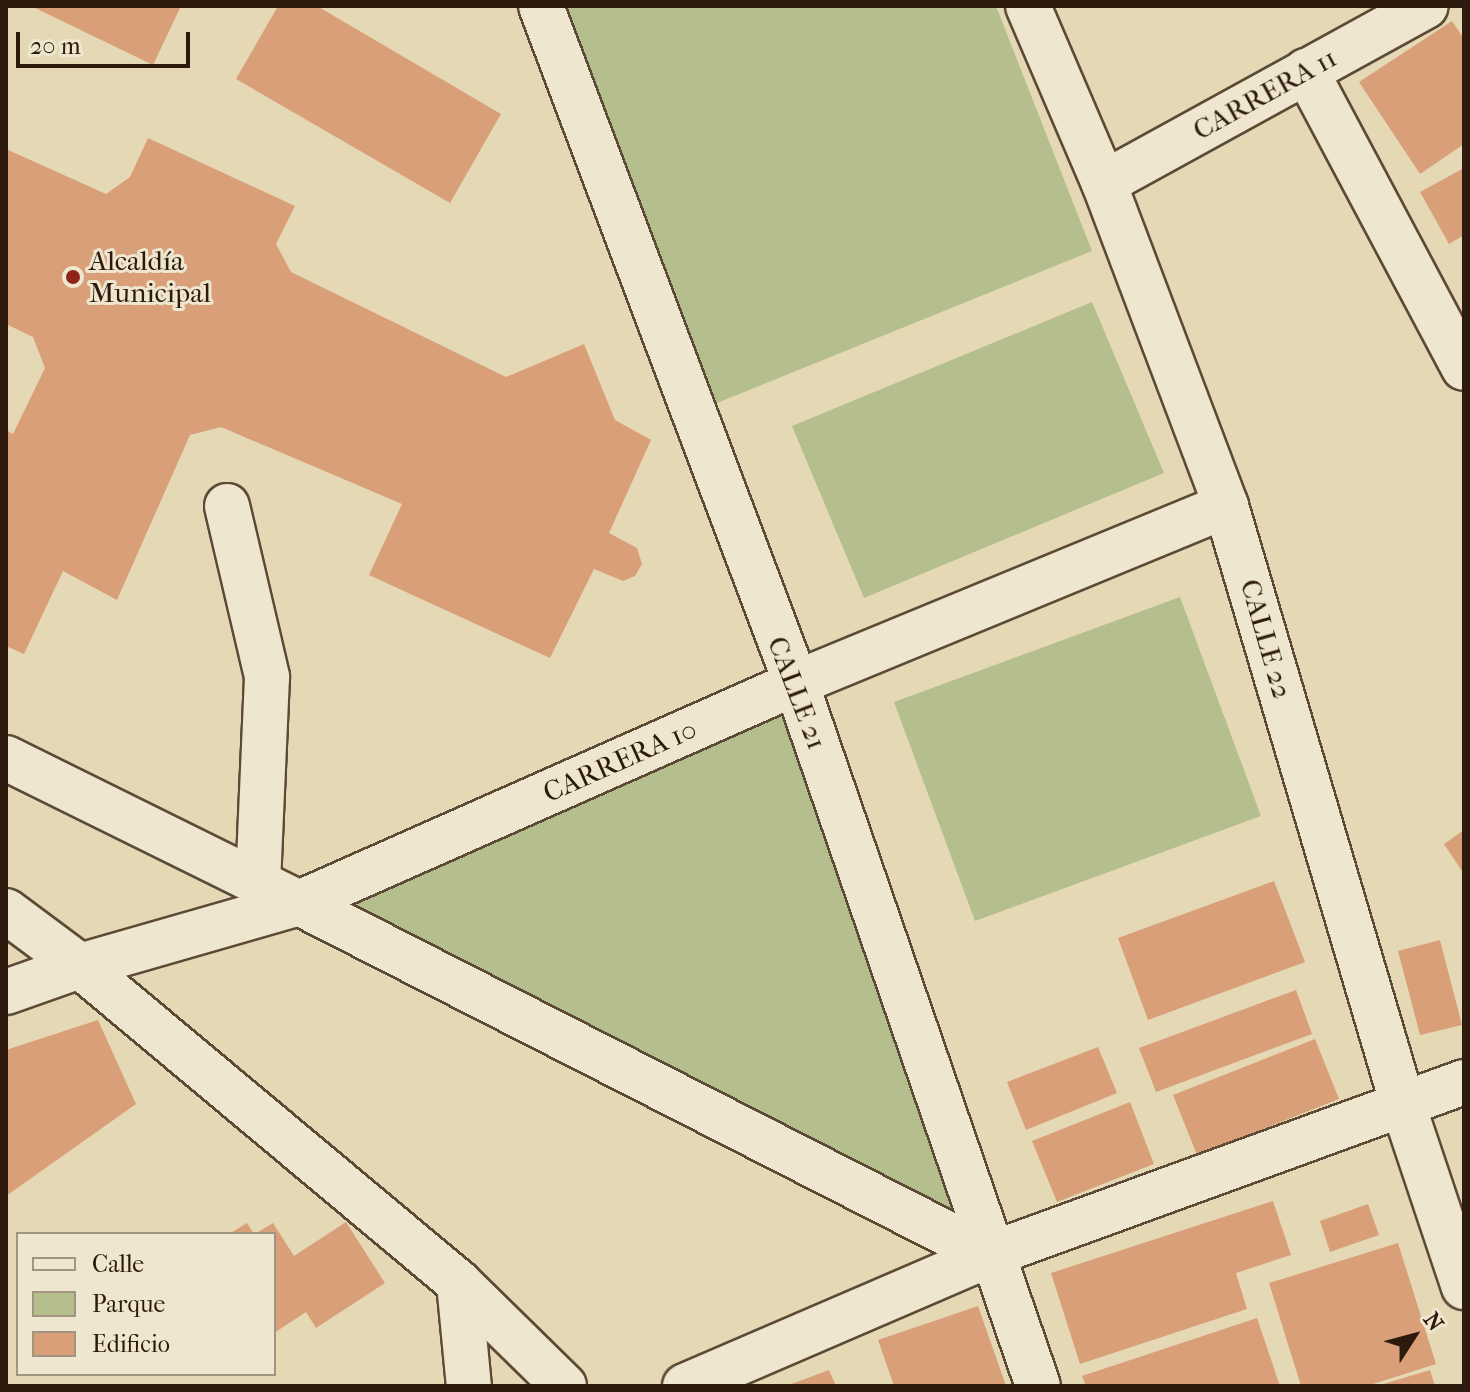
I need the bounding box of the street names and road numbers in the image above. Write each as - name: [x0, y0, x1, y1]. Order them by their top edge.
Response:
- street label: CARRERA 11: [1187, 41, 1343, 147]
- street label: CALLE 22: [1233, 575, 1299, 703]
- street label: CALLE 21: [760, 632, 834, 754]
- street label: CARRERA 10: [538, 712, 702, 810]

